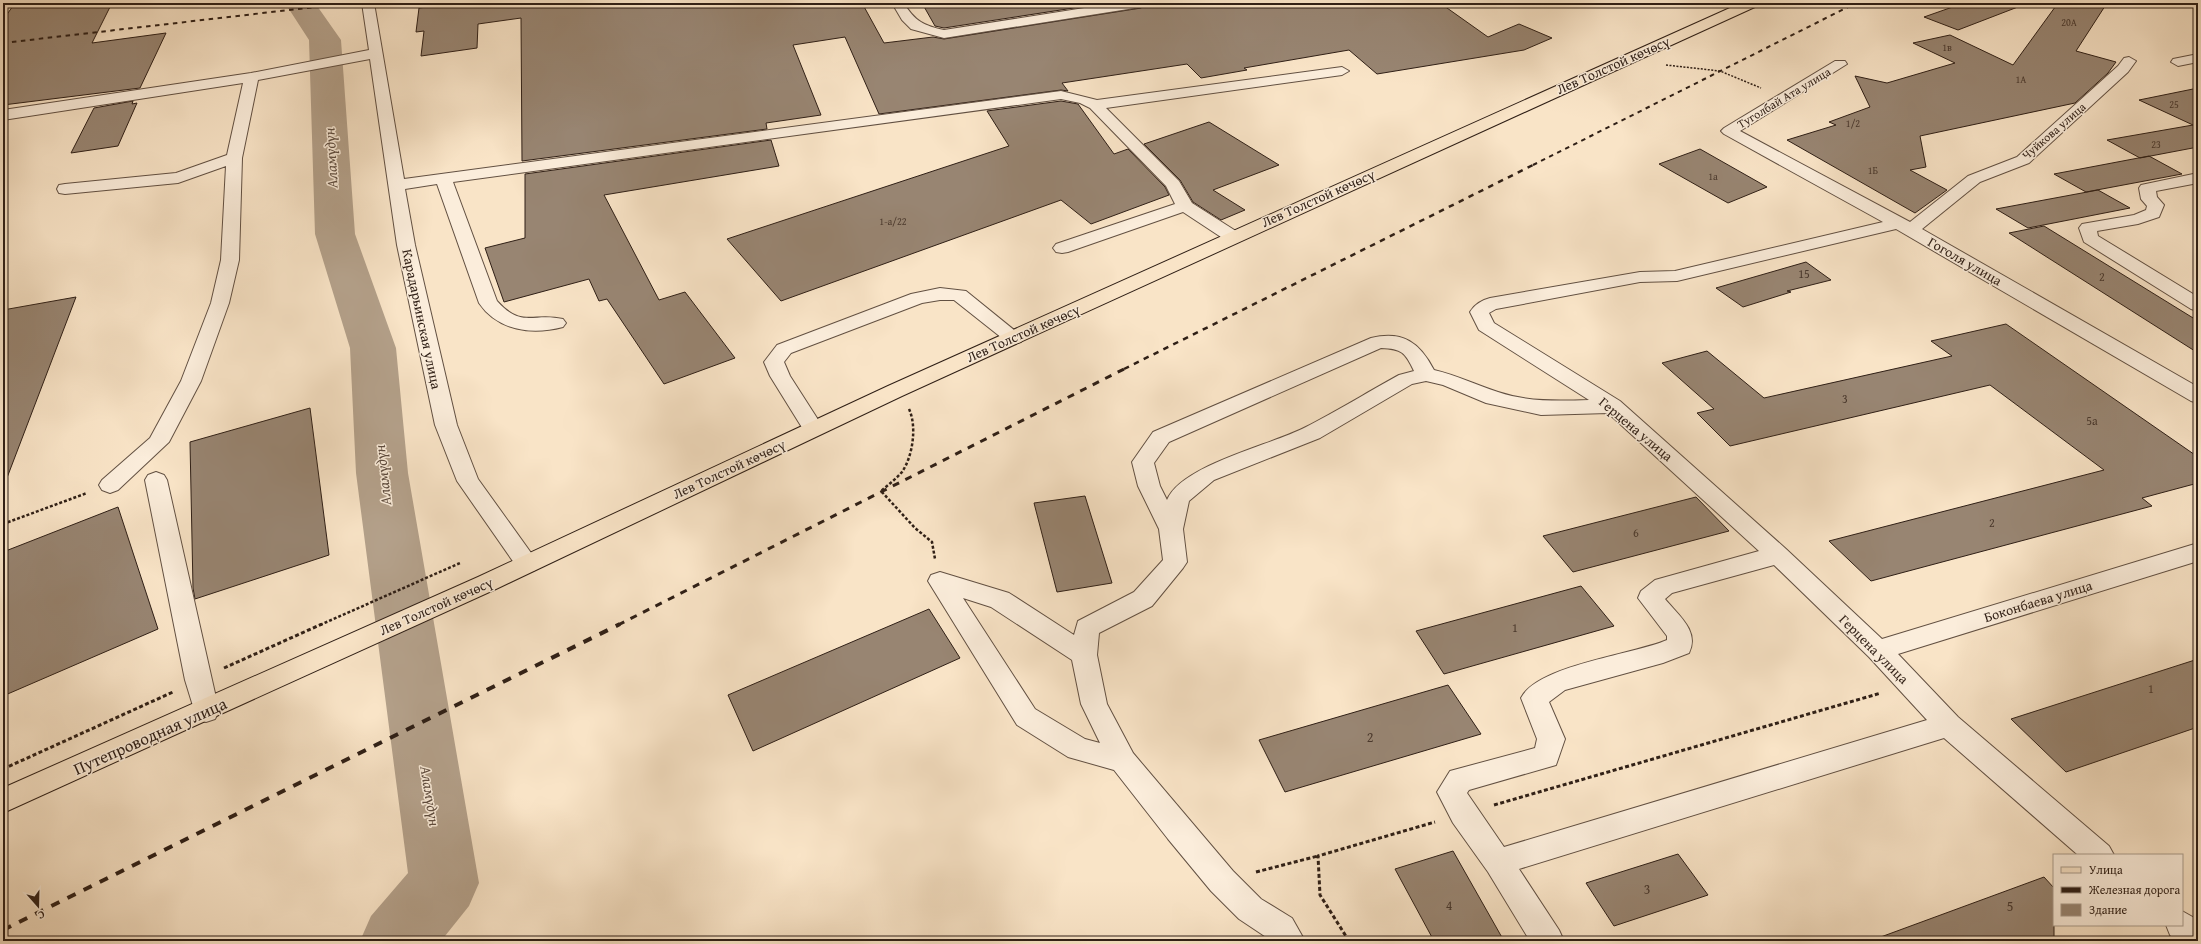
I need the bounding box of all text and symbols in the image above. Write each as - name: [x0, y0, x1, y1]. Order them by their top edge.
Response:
- house number: 20А: [2061, 15, 2077, 30]
- street label: Лев Толстой көчөсү: [1553, 31, 1673, 99]
- house number: 1в: [1942, 40, 1952, 55]
- street label: Туголбай Ата улица: [1734, 63, 1834, 132]
- house number: 1А: [2016, 72, 2026, 87]
- house number: 25: [2169, 97, 2179, 112]
- street label: Чуйкова улица: [2018, 98, 2089, 163]
- house number: 1/2: [1846, 116, 1860, 131]
- water label: Аламүдүн: [318, 127, 343, 190]
- house number: 23: [2151, 137, 2161, 152]
- house number: 1Б: [1868, 163, 1879, 178]
- street label: Лев Толстой көчөсү: [1258, 164, 1378, 232]
- house number: 1а: [1708, 169, 1718, 184]
- house number: 1-а/22: [879, 214, 907, 229]
- street label: Гоголя улица: [1924, 232, 2006, 290]
- street label: Карадарьинская улица: [397, 247, 447, 391]
- house number: 15: [1798, 265, 1810, 282]
- house number: 2: [2099, 268, 2105, 285]
- street label: Лев Толстой көчөсү: [963, 299, 1083, 367]
- house number: 3: [1842, 390, 1848, 407]
- street label: Герцена улица: [1595, 392, 1678, 466]
- house number: 5а: [2086, 412, 2098, 429]
- street label: Лев Толстой көчөсү: [669, 434, 789, 504]
- water label: Аламүдүн: [369, 443, 396, 507]
- house number: 2: [1989, 514, 1995, 531]
- house number: 6: [1633, 524, 1639, 541]
- street label: Лев Толстой көчөсү: [376, 572, 496, 640]
- street label: Боконбаева улица: [1981, 575, 2095, 627]
- street label: Герцена улица: [1835, 610, 1914, 689]
- house number: 1: [1512, 619, 1518, 636]
- house number: 1: [2148, 680, 2154, 697]
- street label: Путепроводная улица: [69, 690, 231, 781]
- house number: 2: [1367, 727, 1373, 747]
- water label: Аламүдүн: [415, 763, 446, 828]
- legend: [2053, 854, 2183, 926]
- text: Улица: [2089, 861, 2123, 878]
- house number: 3: [1644, 879, 1650, 899]
- text: Железная дорога: [2088, 881, 2180, 898]
- north arrow: [18, 886, 58, 926]
- house number: 4: [1446, 895, 1453, 915]
- house number: 5: [2007, 896, 2013, 916]
- text: Здание: [2089, 901, 2128, 918]
- text: С: [36, 907, 47, 924]

